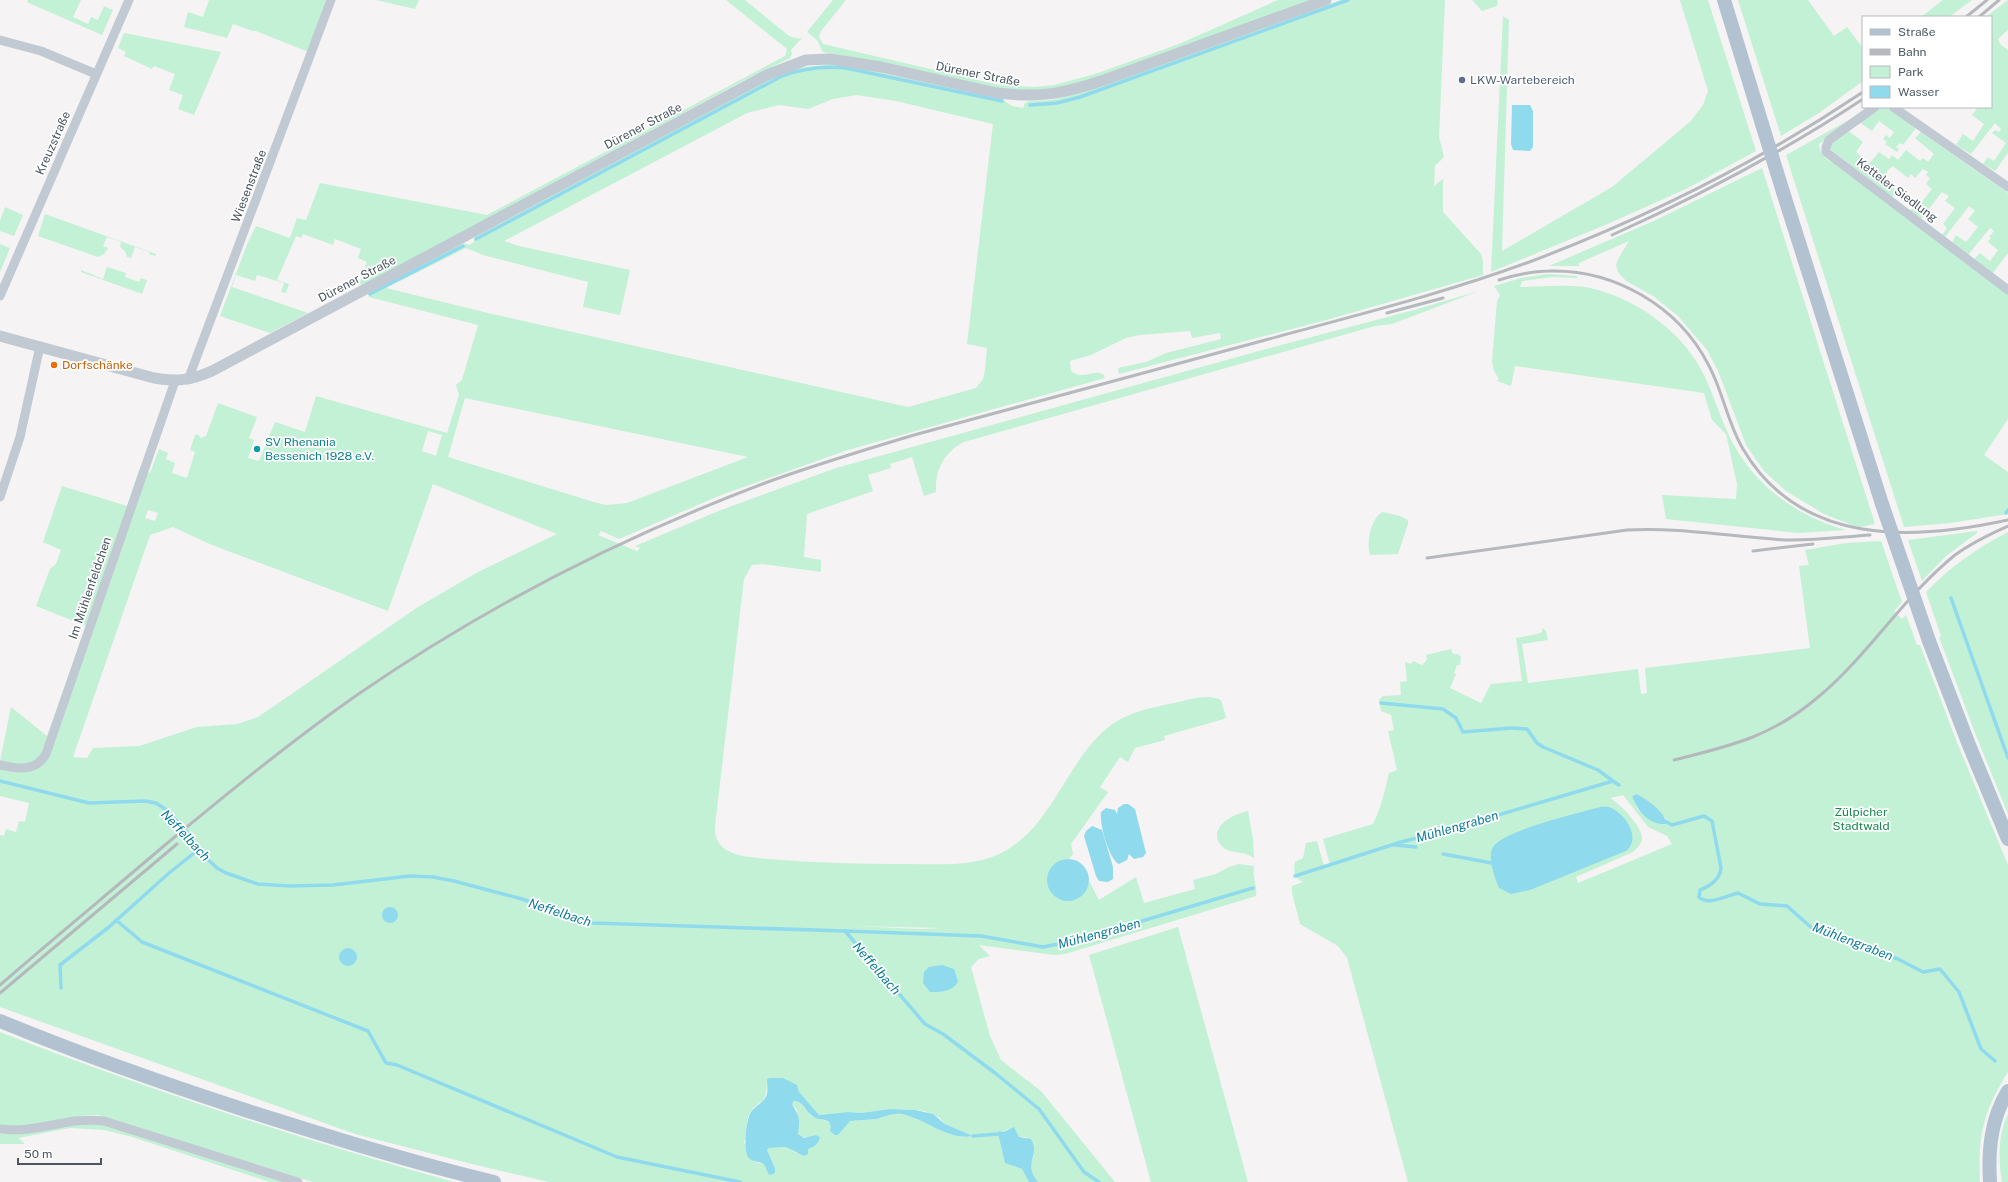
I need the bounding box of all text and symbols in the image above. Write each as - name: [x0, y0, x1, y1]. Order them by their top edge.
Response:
- legend: [1862, 16, 1992, 108]
- text: Straße: [1898, 25, 1936, 39]
- text: Bahn: [1898, 45, 1927, 59]
- street label: Dürener Straße: [935, 59, 1022, 89]
- text: Park: [1898, 65, 1924, 79]
- place label: LKW-Wartebereich: [1470, 73, 1575, 87]
- marker: LKW-Wartebereich: [1457, 75, 1467, 85]
- text: Wasser: [1898, 85, 1939, 99]
- street label: Dürener Straße: [602, 100, 684, 152]
- street label: Kreuzstraße: [33, 109, 73, 177]
- street label: Wiesenstraße: [229, 148, 269, 224]
- street label: Ketteler Siedlung: [1854, 155, 1940, 225]
- street label: Dürener Straße: [316, 253, 398, 305]
- place label: Dorfschänke: [62, 358, 133, 372]
- marker: Dorfschänke: [49, 360, 59, 370]
- place label: SV Rhenania Bessenich 1928 e.V.: [265, 435, 374, 463]
- marker: SV Rhenania Bessenich 1928 e.V.: [252, 444, 262, 454]
- street label: Im Mühlenfeldchen: [66, 535, 114, 641]
- park label: Zülpicher Stadtwald: [1832, 805, 1890, 833]
- water label: Neffelbach: [158, 806, 213, 864]
- water label: Mühlengraben: [1414, 808, 1500, 845]
- water label: Neffelbach: [527, 895, 593, 930]
- water label: Mühlengraben: [1056, 915, 1142, 952]
- water label: Mühlengraben: [1811, 919, 1895, 964]
- water label: Neffelbach: [850, 939, 904, 998]
- scale bar: [18, 1140, 101, 1166]
- text: 50 m: [24, 1147, 52, 1161]

